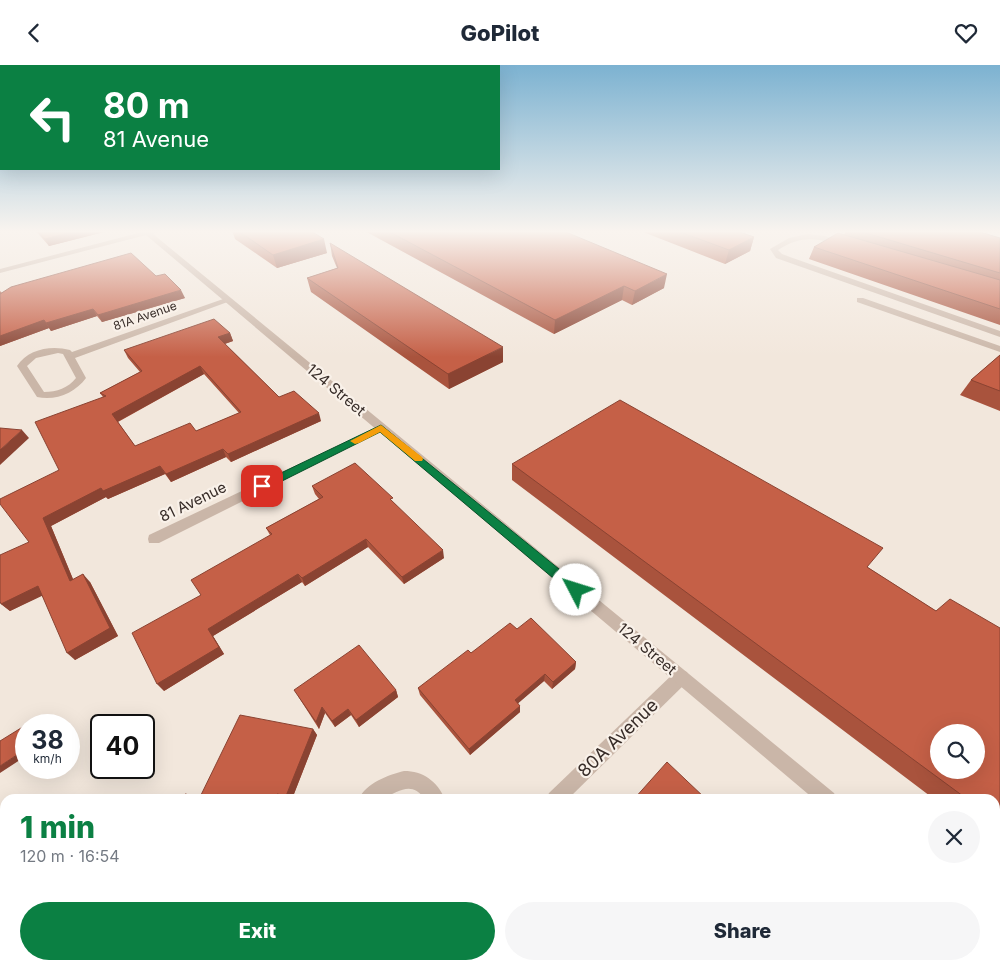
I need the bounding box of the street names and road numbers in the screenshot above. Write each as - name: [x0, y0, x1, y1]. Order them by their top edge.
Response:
- street label: 81A Avenue: [111, 298, 179, 333]
- street label: 124 Street: [303, 359, 370, 420]
- street label: 81 Avenue: [156, 477, 229, 526]
- street label: 124 Street: [614, 618, 681, 679]
- street label: 80A Avenue: [573, 694, 662, 781]

